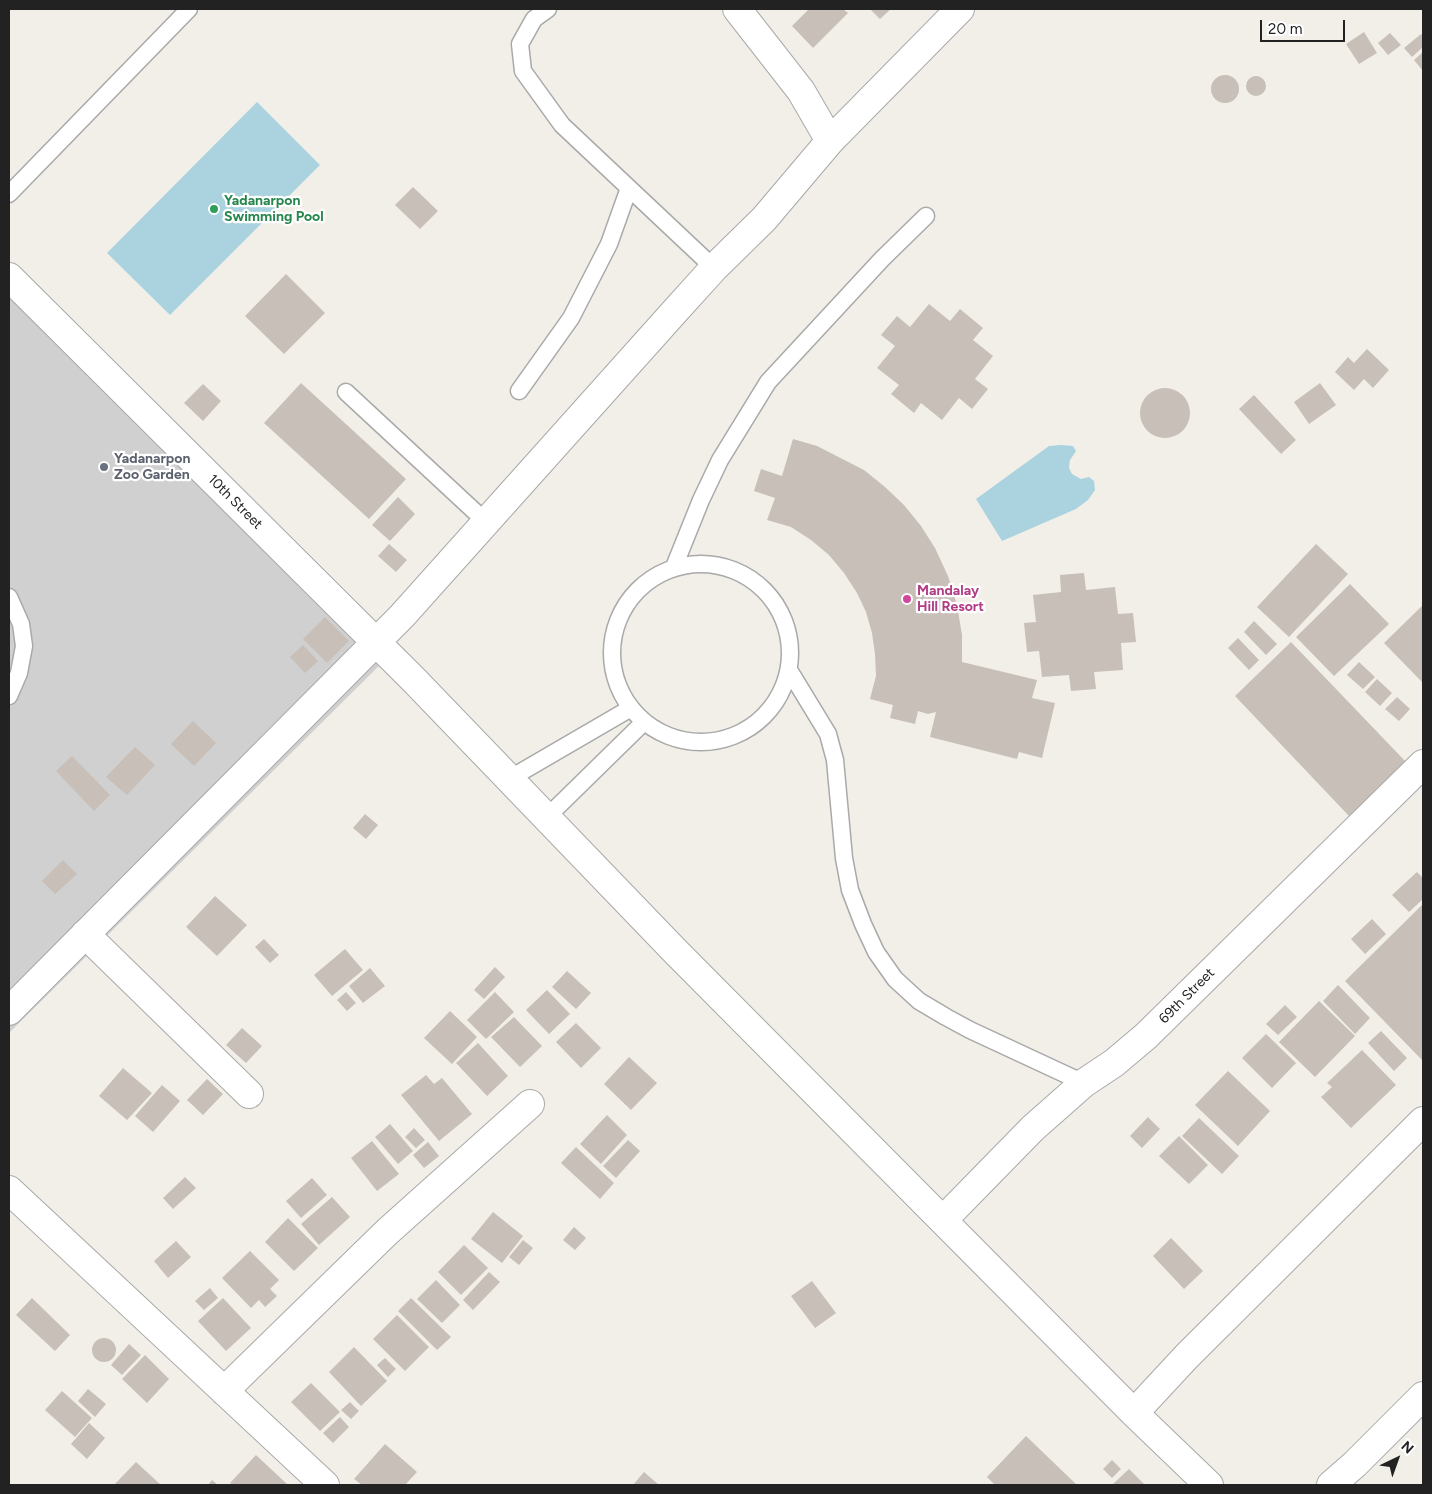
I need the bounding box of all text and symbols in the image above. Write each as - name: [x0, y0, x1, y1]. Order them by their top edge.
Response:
- scale bar: [1262, 10, 1347, 42]
- text: 20 m: [1268, 20, 1302, 38]
- place label: Yadanarpon Swimming Pool: [224, 193, 324, 226]
- marker: Yadanarpon Swimming Pool: [208, 203, 220, 215]
- place label: Yadanarpon Zoo Garden: [114, 451, 190, 484]
- marker: Yadanarpon Zoo Garden: [98, 461, 110, 473]
- street label: 10th Street: [204, 471, 266, 533]
- place label: Mandalay Hill Resort: [917, 583, 984, 616]
- marker: Mandalay Hill Resort: [901, 593, 913, 605]
- street label: 69th Street: [1156, 965, 1218, 1027]
- north arrow: [1372, 1434, 1422, 1484]
- text: N: [1398, 1438, 1417, 1457]

